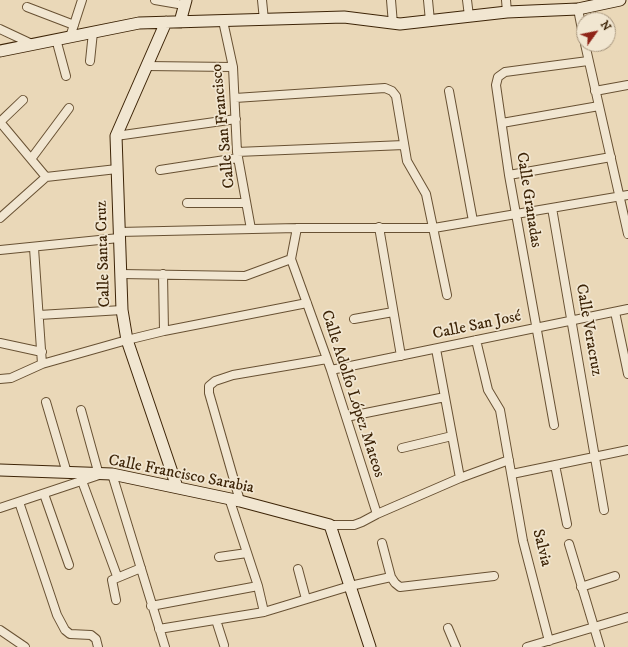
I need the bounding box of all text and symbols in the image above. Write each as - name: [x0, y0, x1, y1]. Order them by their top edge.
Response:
- north arrow: [576, 12, 616, 52]
- text: N: [597, 18, 614, 34]
- street label: Calle San Francisco: [208, 63, 240, 189]
- street label: Calle Granadas: [511, 151, 545, 249]
- street label: Calle Santa Cruz: [93, 200, 115, 308]
- street label: Calle Veracruz: [570, 282, 606, 378]
- street label: Calle San José: [431, 307, 523, 345]
- street label: Calle Adolfo López Mateos: [316, 308, 388, 480]
- street label: Calle Francisco Sarabia: [107, 451, 255, 499]
- street label: Salvia: [527, 527, 555, 569]

